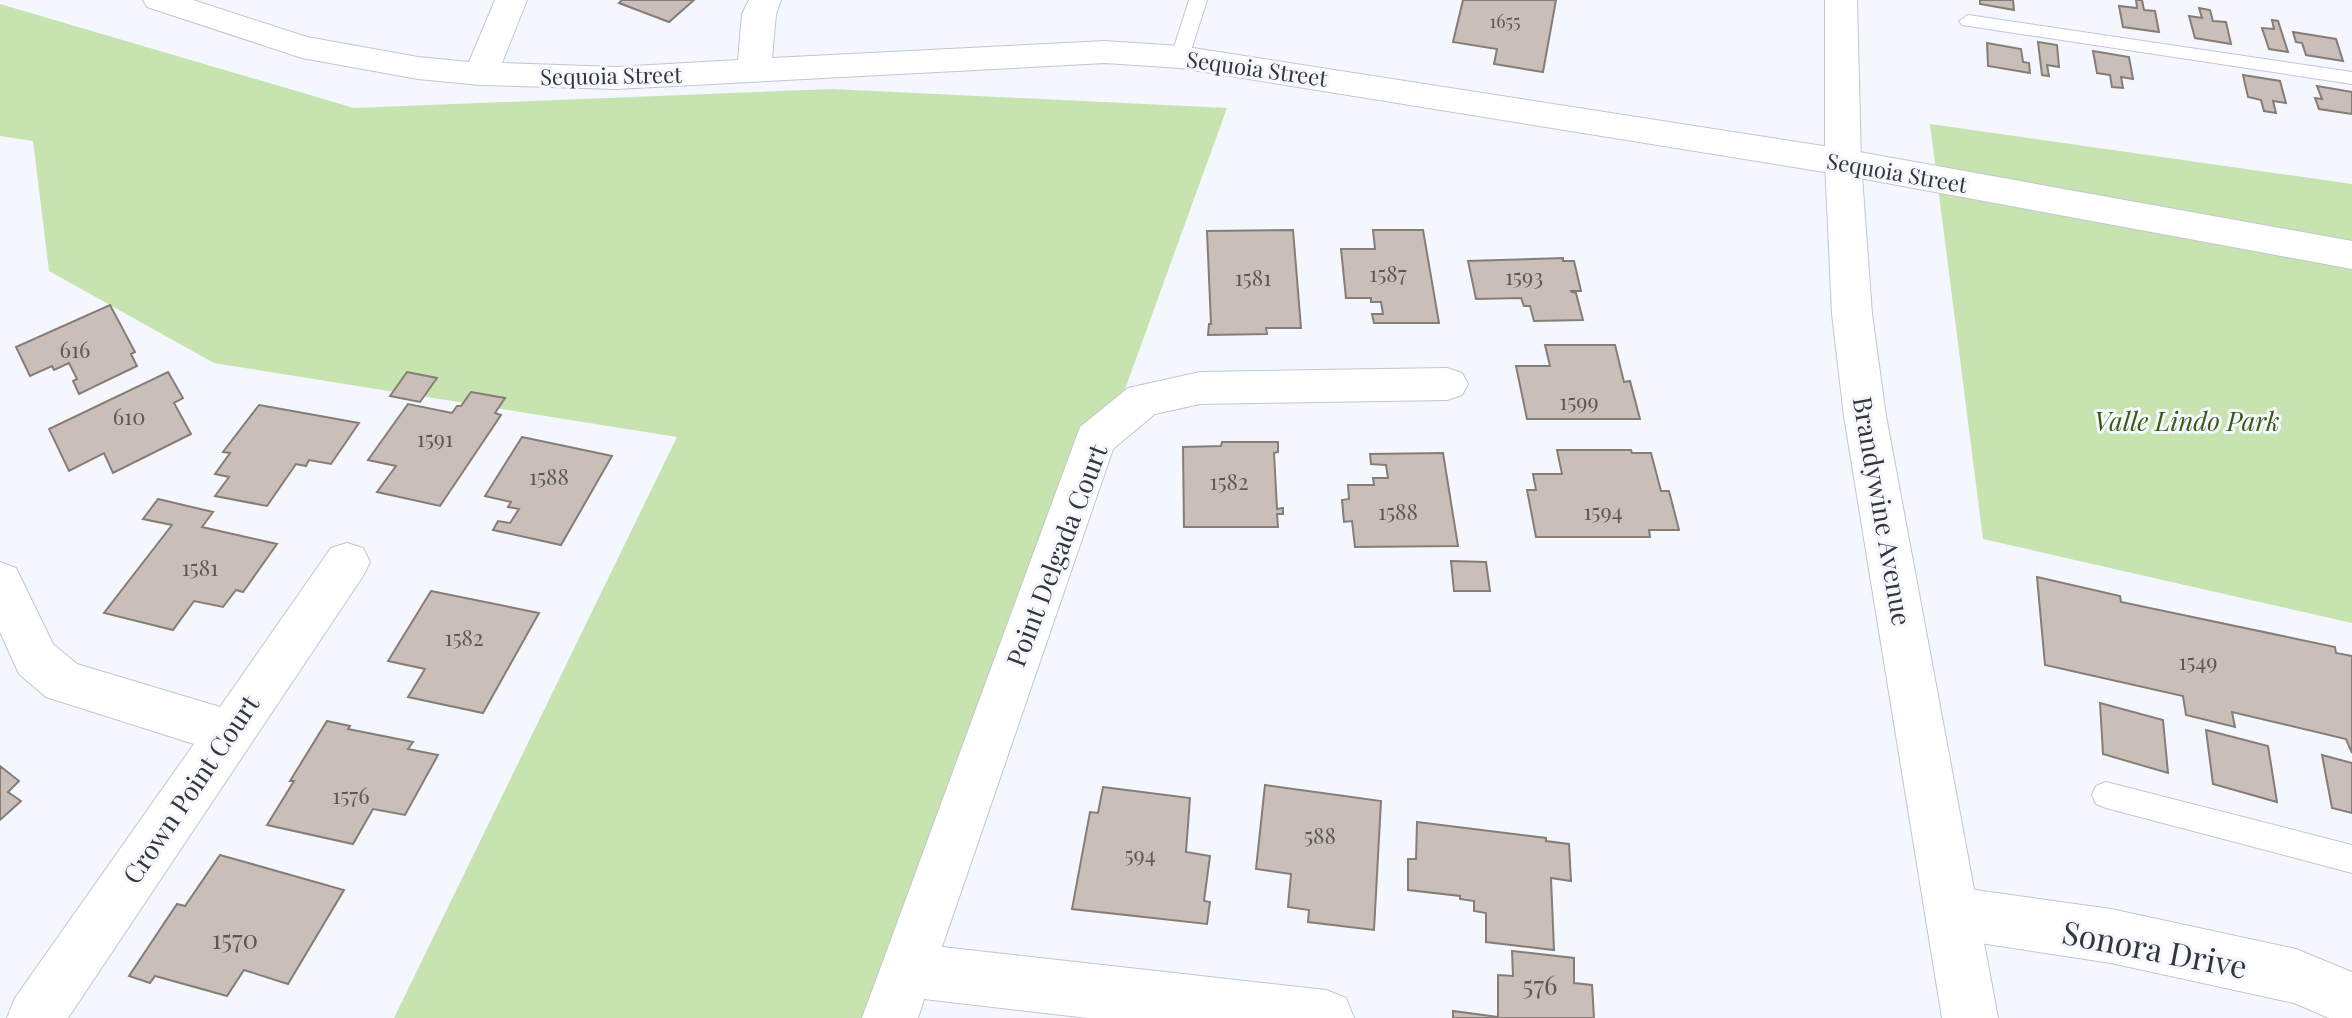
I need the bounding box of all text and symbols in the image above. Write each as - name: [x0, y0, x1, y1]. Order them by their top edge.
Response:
- house number: 1655: [1490, 9, 1520, 33]
- street label: Sequoia Street: [1185, 43, 1331, 93]
- street label: Sequoia Street: [540, 59, 683, 91]
- street label: Sequoia Street: [1825, 145, 1971, 199]
- house number: 1587: [1369, 258, 1407, 288]
- house number: 1593: [1505, 261, 1543, 291]
- house number: 1581: [1235, 262, 1271, 292]
- house number: 616: [60, 334, 90, 364]
- house number: 1599: [1559, 386, 1599, 416]
- street label: Brandywine Avenue: [1846, 394, 1920, 628]
- house number: 610: [113, 401, 145, 431]
- park label: Valle Lindo Park: [2094, 403, 2280, 438]
- house number: 1591: [417, 423, 453, 453]
- street label: Point Delgada Court: [997, 438, 1115, 671]
- house number: 1588: [529, 461, 569, 491]
- house number: 1582: [1210, 466, 1248, 496]
- house number: 1588: [1378, 496, 1418, 526]
- house number: 1594: [1583, 496, 1623, 526]
- house number: 1581: [182, 552, 218, 582]
- house number: 1582: [445, 622, 483, 652]
- house number: 1549: [2178, 646, 2218, 676]
- street label: Crown Point Court: [114, 687, 267, 890]
- house number: 1576: [332, 780, 370, 810]
- house number: 588: [1304, 820, 1336, 850]
- house number: 594: [1124, 839, 1156, 869]
- street label: Sonora Drive: [2059, 909, 2251, 987]
- house number: 1570: [212, 921, 258, 956]
- house number: 576: [1523, 967, 1557, 1002]

